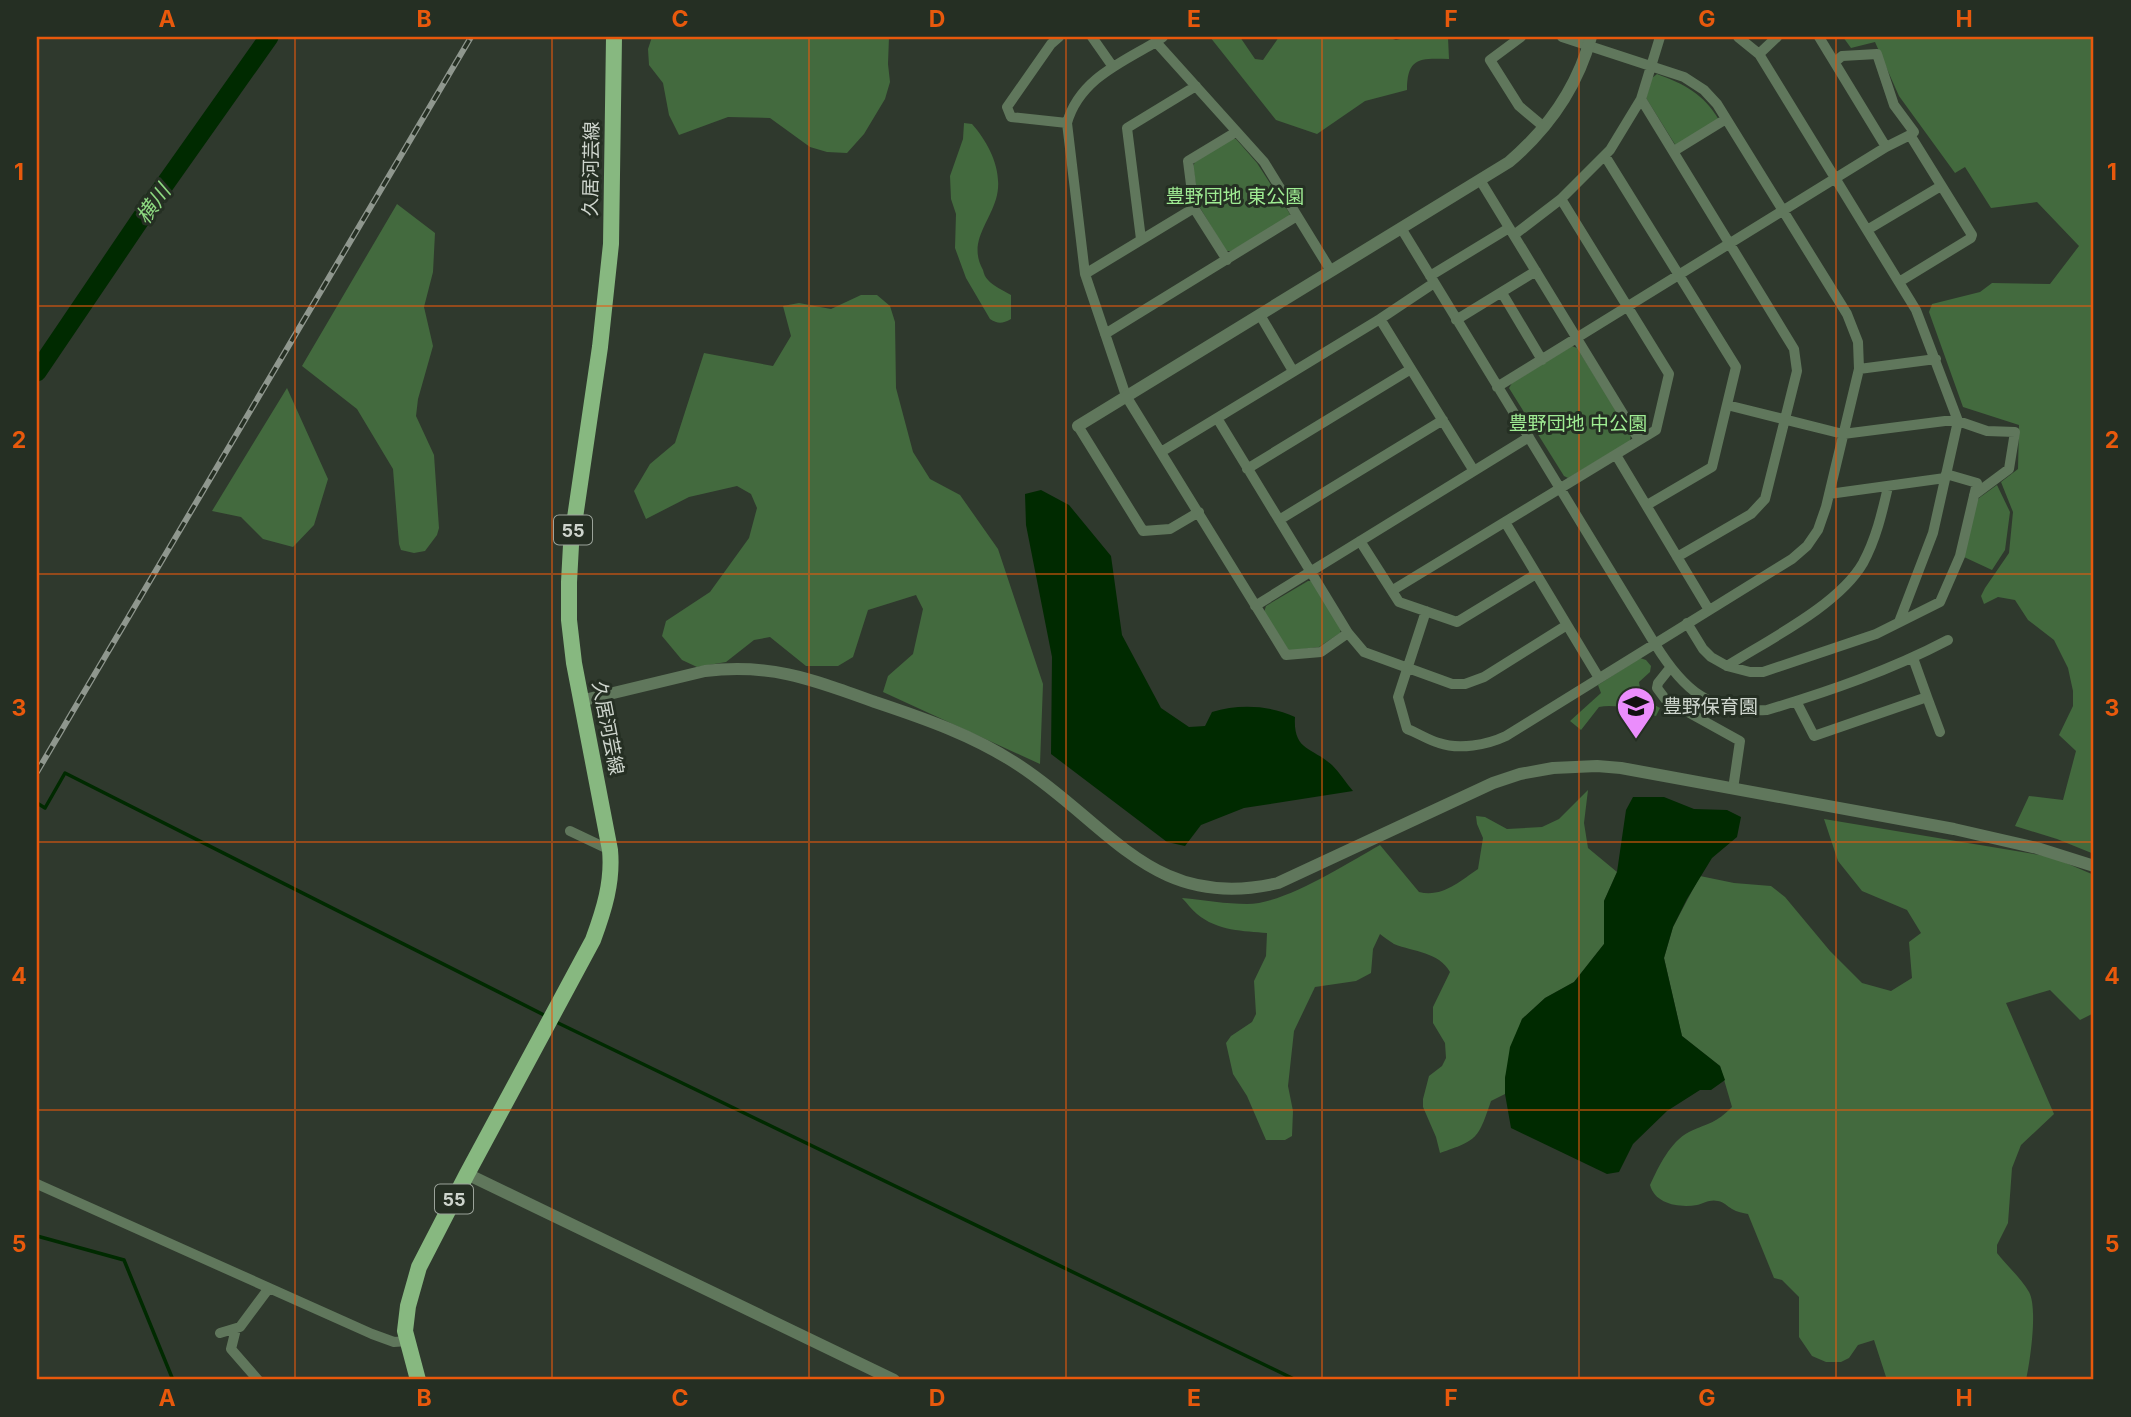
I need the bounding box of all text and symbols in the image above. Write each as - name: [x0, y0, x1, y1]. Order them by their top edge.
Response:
- text: A: [158, 5, 176, 33]
- text: B: [416, 5, 432, 33]
- text: C: [671, 5, 689, 33]
- text: D: [929, 5, 945, 33]
- text: E: [1187, 5, 1201, 33]
- text: F: [1444, 5, 1458, 33]
- text: G: [1698, 5, 1716, 33]
- text: H: [1955, 5, 1973, 33]
- street label: 久居河芸線: [579, 121, 603, 217]
- text: 1: [14, 158, 24, 186]
- text: 1: [2107, 158, 2117, 186]
- water label: 横川: [131, 178, 176, 228]
- park label: 豊野団地 東公園: [1166, 185, 1304, 208]
- park label: 豊野団地 中公園: [1509, 412, 1647, 435]
- text: 2: [12, 426, 26, 454]
- text: 2: [2105, 426, 2119, 454]
- road number: 55: [554, 516, 592, 544]
- street label: 久居河芸線: [588, 679, 628, 777]
- school or university icon: 豊野保育園: [1615, 685, 1657, 740]
- text: 3: [12, 694, 26, 722]
- text: 3: [2105, 694, 2119, 722]
- place label: 豊野保育園: [1663, 695, 1758, 718]
- text: 4: [11, 962, 27, 990]
- text: 4: [2104, 962, 2120, 990]
- road number: 55: [435, 1184, 473, 1214]
- text: 5: [12, 1230, 26, 1258]
- text: 5: [2105, 1230, 2119, 1258]
- text: A: [158, 1384, 176, 1412]
- text: B: [416, 1384, 432, 1412]
- text: C: [671, 1384, 689, 1412]
- text: D: [929, 1384, 945, 1412]
- text: E: [1187, 1384, 1201, 1412]
- text: F: [1444, 1384, 1458, 1412]
- text: G: [1698, 1384, 1716, 1412]
- text: H: [1955, 1384, 1973, 1412]

